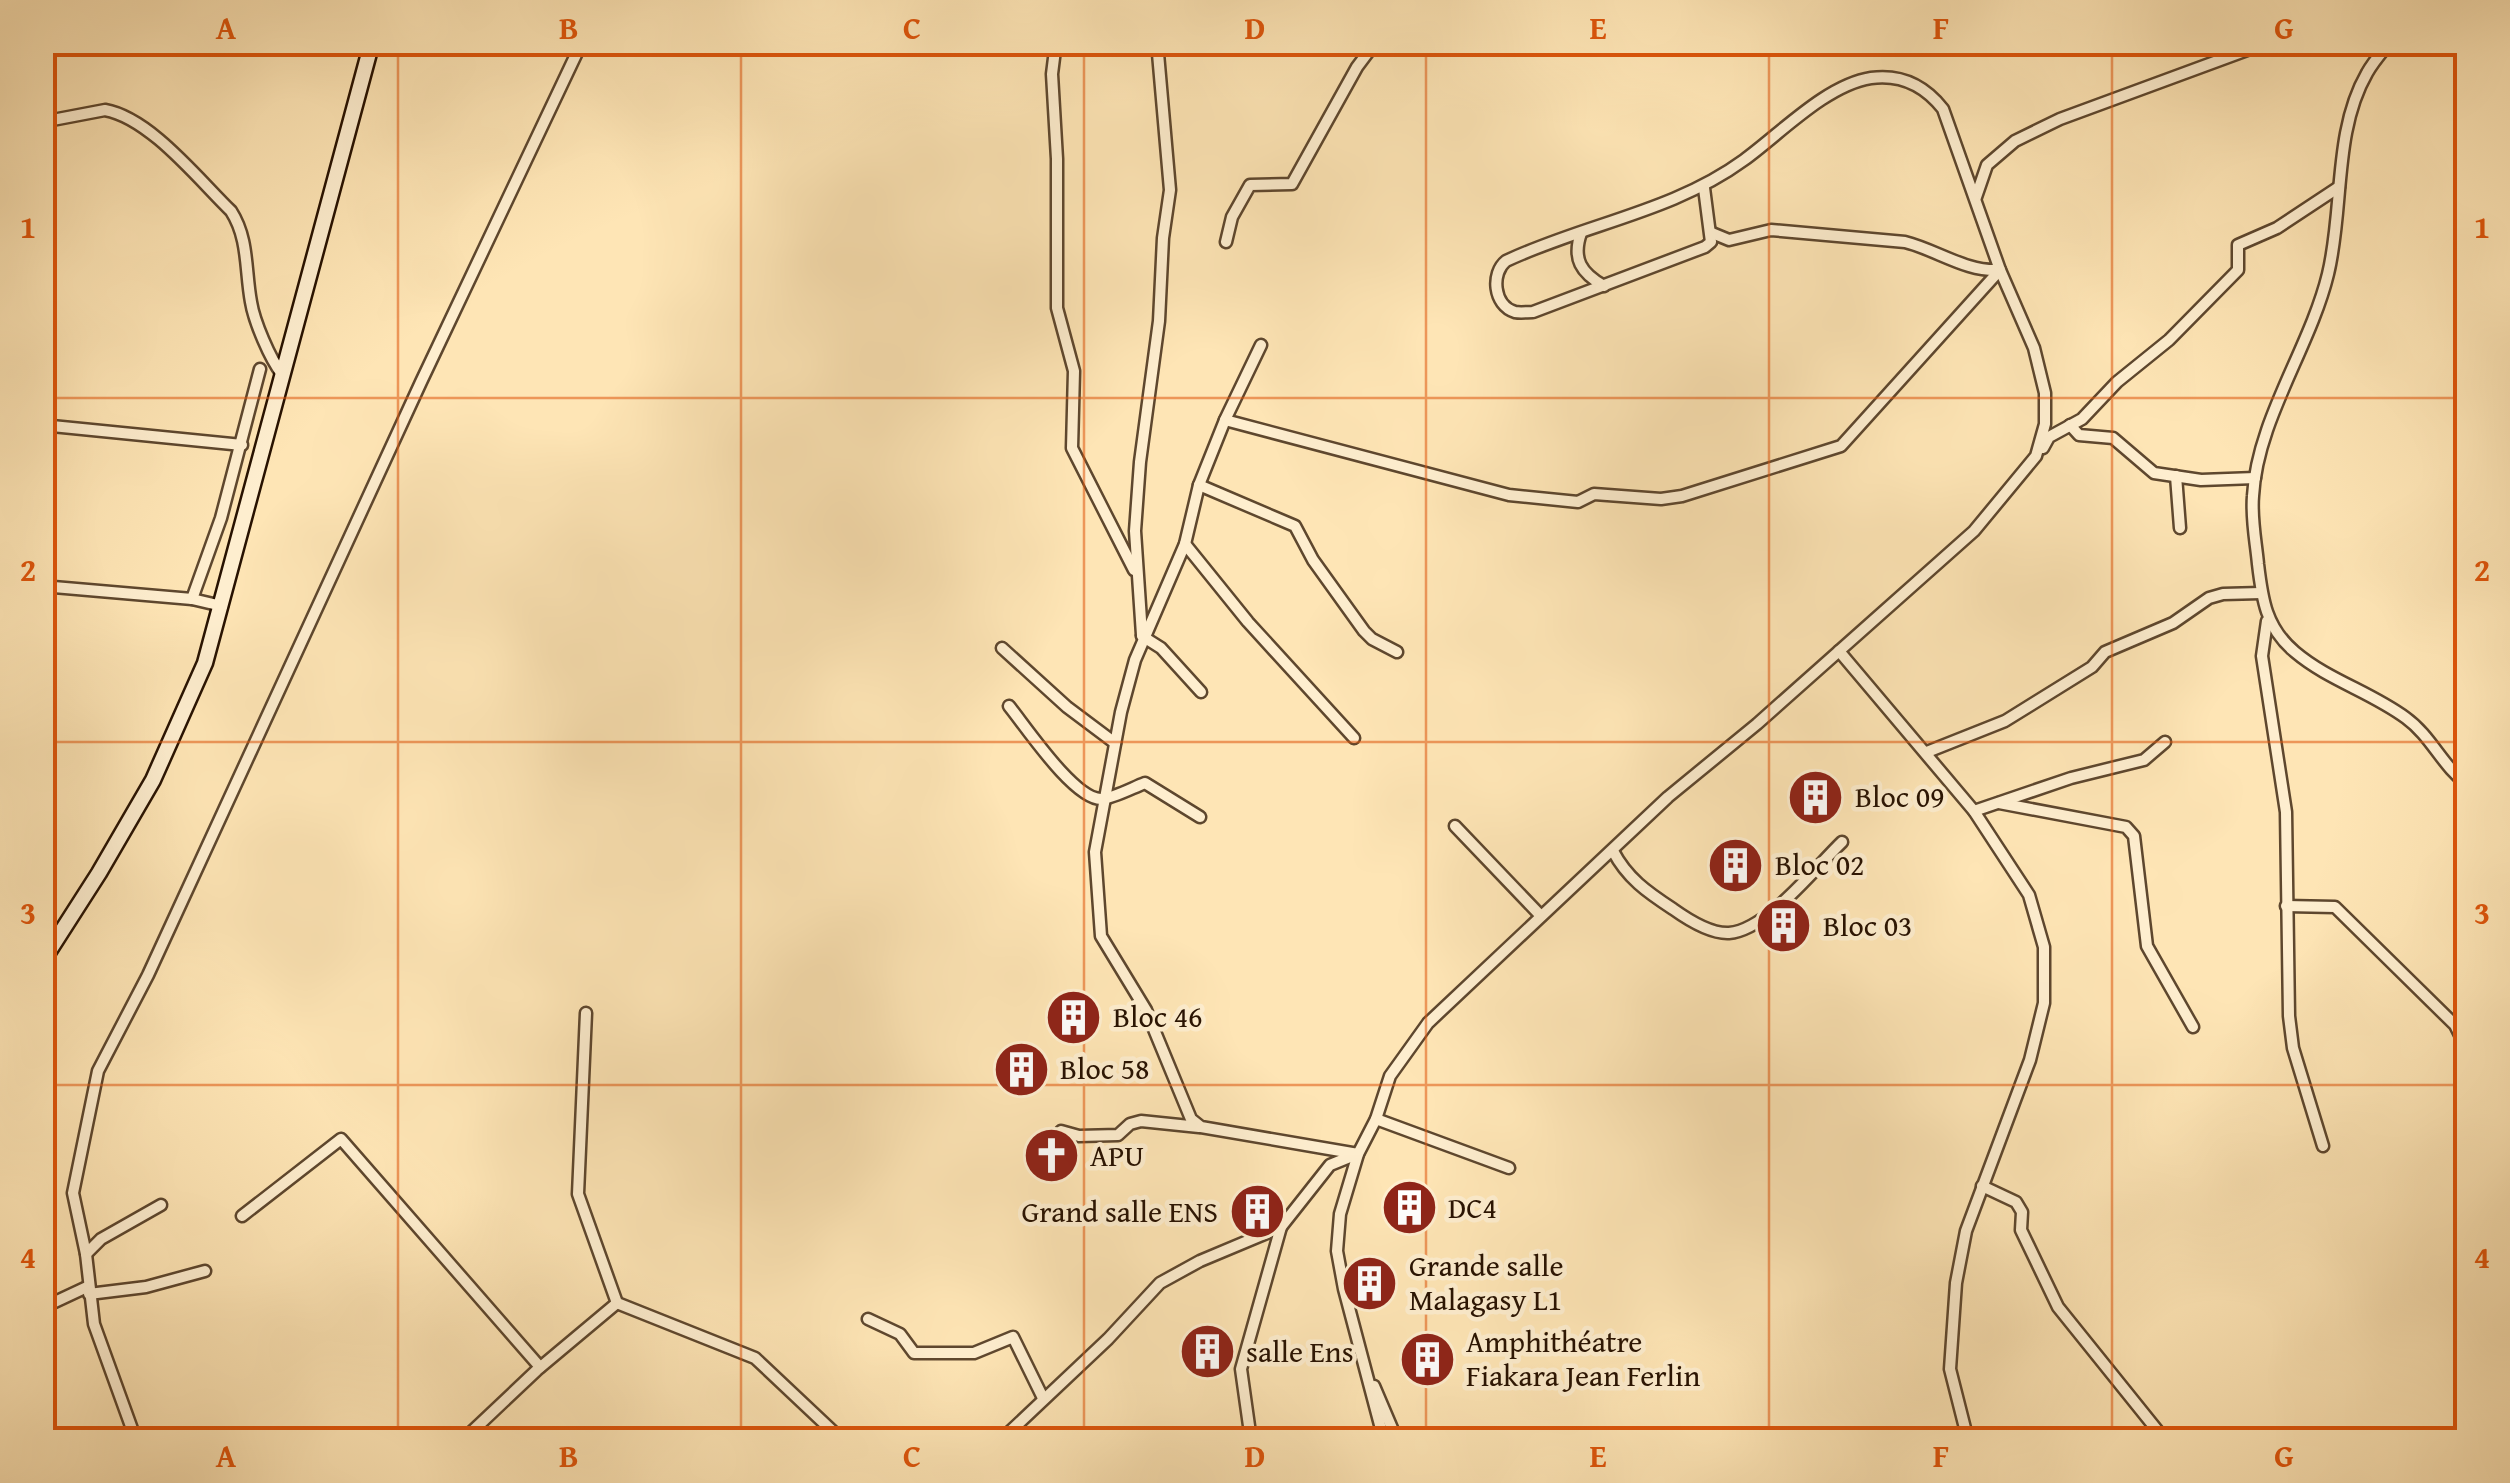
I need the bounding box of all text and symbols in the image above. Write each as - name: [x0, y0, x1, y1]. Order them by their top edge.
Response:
- text: A: [216, 4, 237, 51]
- text: B: [559, 4, 579, 51]
- text: C: [903, 4, 921, 51]
- text: D: [1245, 4, 1265, 51]
- text: E: [1589, 4, 1607, 51]
- text: F: [1933, 4, 1949, 51]
- text: G: [2274, 4, 2294, 51]
- text: 1: [20, 203, 36, 250]
- text: 1: [2474, 203, 2490, 250]
- text: 2: [20, 546, 36, 593]
- text: 2: [2474, 546, 2490, 593]
- building icon: Bloc 09: [1786, 767, 1846, 827]
- place label: Bloc 09: [1855, 774, 1945, 818]
- building icon: Bloc 02: [1706, 835, 1766, 895]
- place label: Bloc 02: [1775, 842, 1865, 886]
- text: 3: [20, 889, 36, 936]
- text: 3: [2474, 889, 2490, 936]
- building icon: Bloc 03: [1754, 896, 1814, 956]
- place label: Bloc 03: [1823, 903, 1913, 947]
- building icon: Bloc 46: [1044, 987, 1104, 1047]
- place label: Bloc 46: [1113, 994, 1203, 1038]
- building icon: Bloc 58: [991, 1039, 1051, 1099]
- place label: Bloc 58: [1060, 1046, 1150, 1090]
- church icon: APU: [1021, 1126, 1081, 1186]
- place label: APU: [1090, 1133, 1144, 1177]
- building icon: DC4: [1379, 1178, 1439, 1238]
- building icon: Grand salle ENS: [1227, 1182, 1287, 1242]
- place label: DC4: [1448, 1185, 1497, 1229]
- place label: Grand salle ENS: [1022, 1189, 1218, 1233]
- text: 4: [20, 1233, 36, 1280]
- text: 4: [2474, 1233, 2490, 1280]
- place label: Grande salle Malagasy L1: [1409, 1243, 1563, 1321]
- building icon: Grande salle Malagasy L1: [1340, 1253, 1400, 1313]
- place label: Amphithéatre Fiakara Jean Ferlin: [1466, 1319, 1700, 1397]
- building icon: salle Ens: [1177, 1322, 1237, 1382]
- place label: salle Ens: [1246, 1329, 1354, 1373]
- building icon: Amphithéatre Fiakara Jean Ferlin: [1397, 1329, 1457, 1389]
- text: A: [216, 1432, 237, 1479]
- text: B: [559, 1432, 579, 1479]
- text: C: [903, 1432, 921, 1479]
- text: D: [1245, 1432, 1265, 1479]
- text: E: [1589, 1432, 1607, 1479]
- text: F: [1933, 1432, 1949, 1479]
- text: G: [2274, 1432, 2294, 1479]

